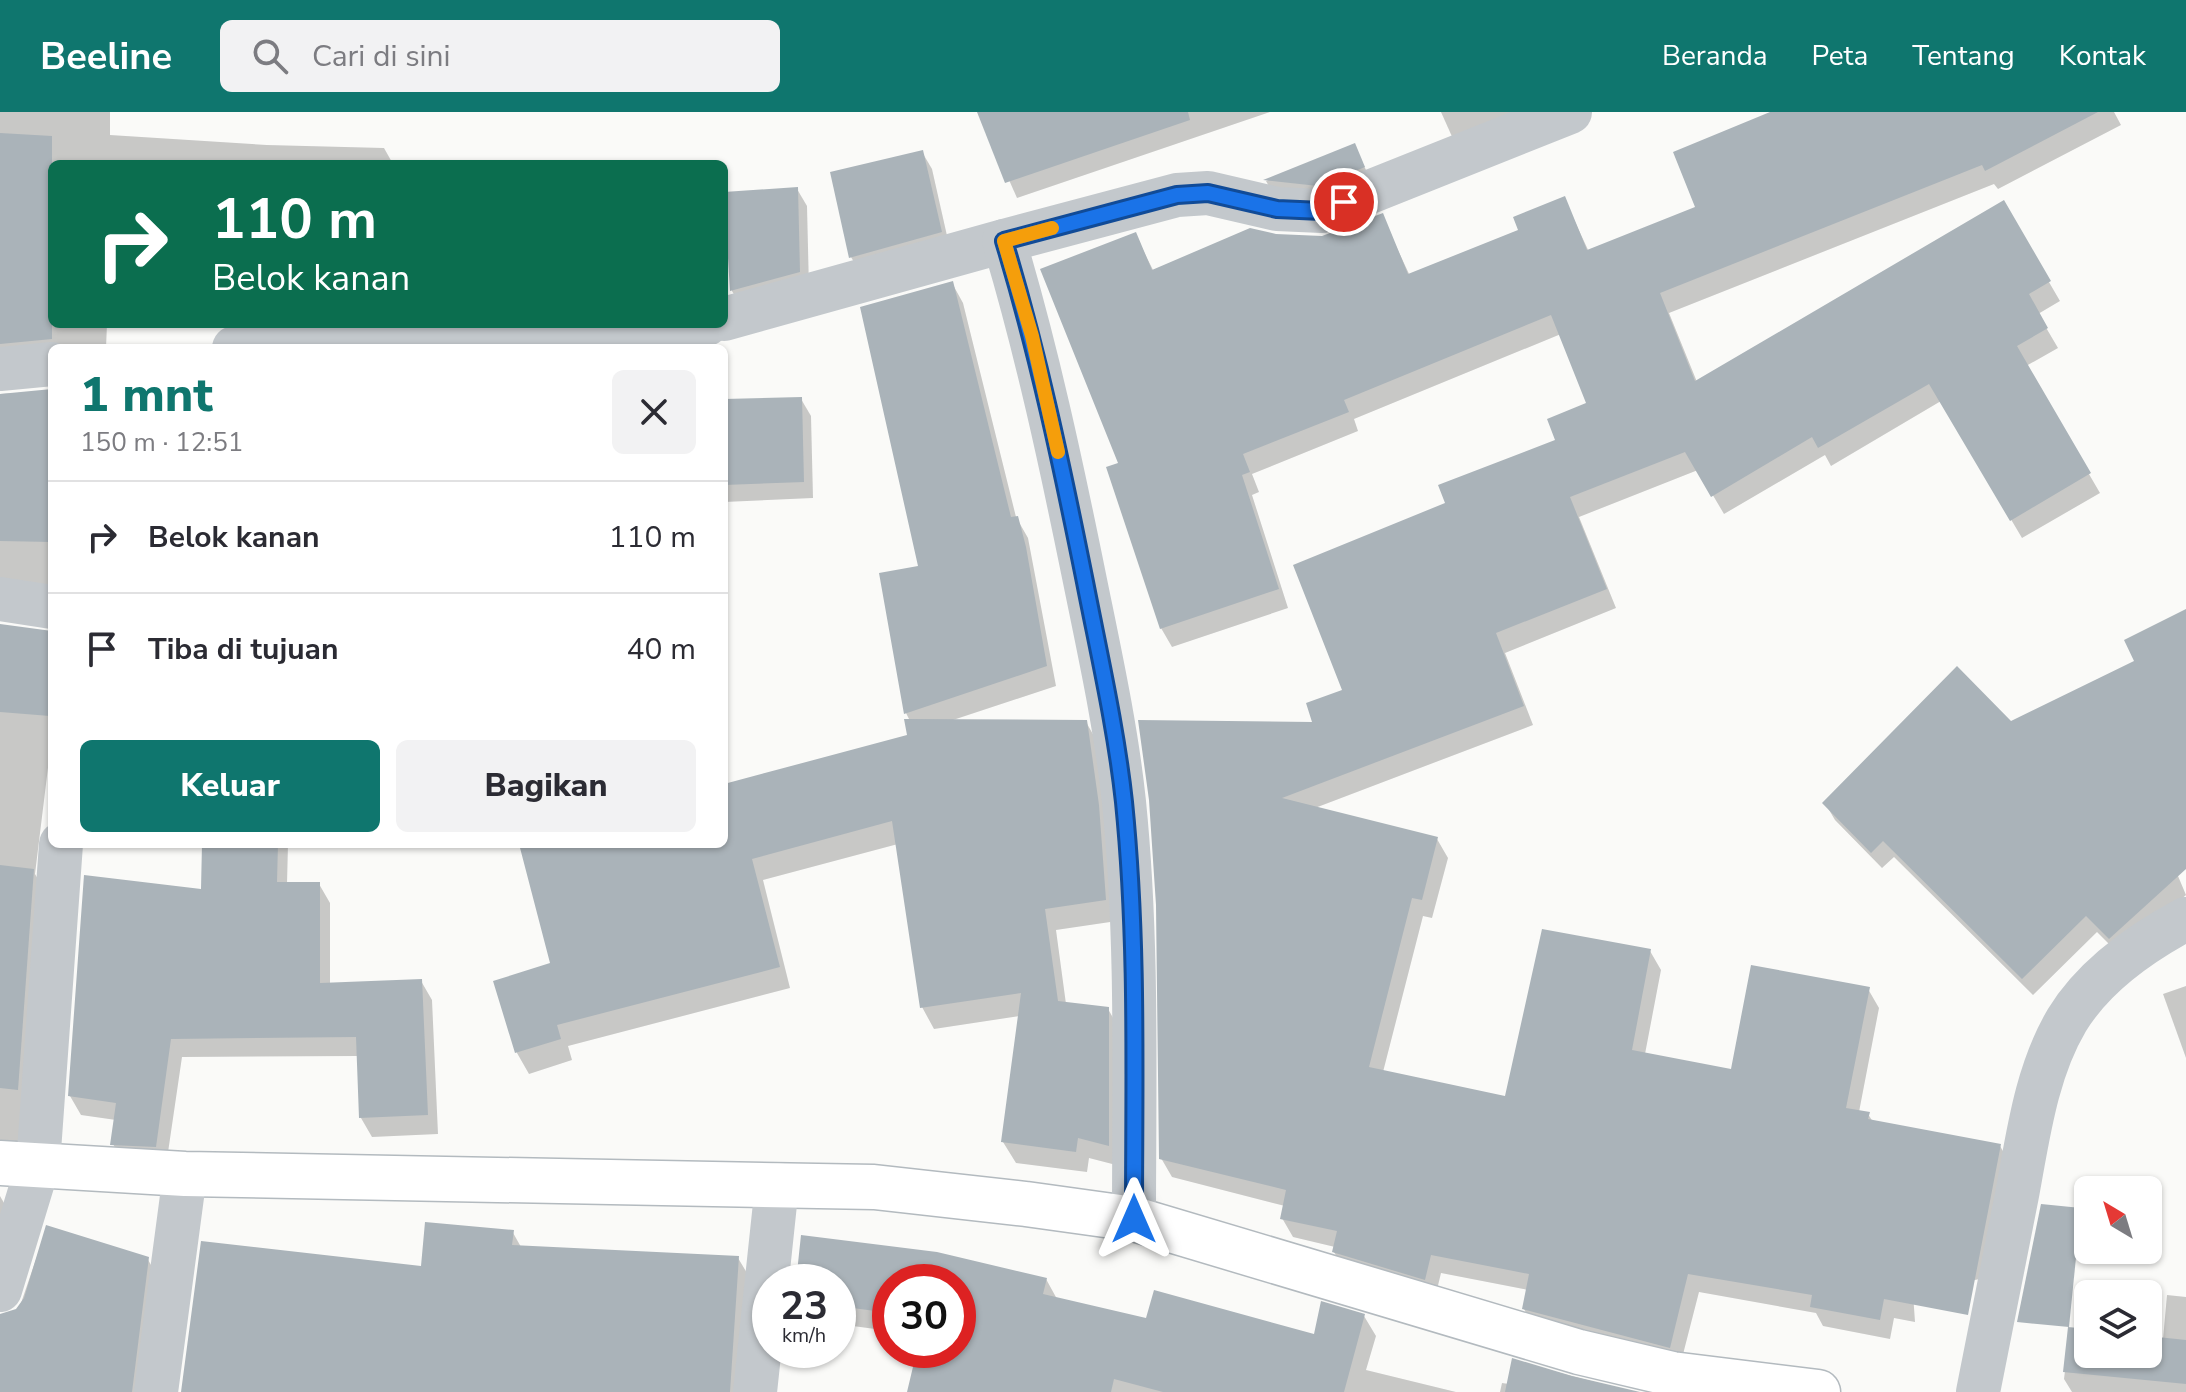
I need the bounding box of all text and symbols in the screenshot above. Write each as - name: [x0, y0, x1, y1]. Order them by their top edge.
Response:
- search box: [220, 20, 780, 92]
- text: Beeline: [40, 31, 172, 82]
- icon: search: [248, 34, 292, 78]
- text: Cari di sini: [312, 36, 451, 77]
- text: Beranda: [1662, 37, 1768, 75]
- text: Peta: [1812, 37, 1868, 75]
- text: Tentang: [1912, 37, 2015, 75]
- text: Kontak: [2059, 37, 2146, 75]
- pin: [1310, 168, 1378, 236]
- icon: arrive: [1322, 180, 1366, 224]
- text: 110 m: [212, 181, 377, 258]
- icon: right: [80, 192, 184, 296]
- text: Belok kanan: [212, 254, 410, 303]
- text: 1 mnt: [80, 362, 213, 428]
- button: close: [612, 370, 696, 454]
- text: 150 m · 12:51: [80, 425, 243, 460]
- icon: right: [80, 515, 124, 559]
- text: Belok kanan: [148, 517, 320, 558]
- text: 110 m: [609, 517, 696, 558]
- icon: arrive: [80, 627, 124, 671]
- text: Tiba di tujuan: [148, 629, 339, 670]
- text: 40 m: [627, 629, 696, 670]
- button: Keluar: [80, 740, 380, 832]
- button: Bagikan: [396, 740, 696, 832]
- north arrow: [2074, 1176, 2162, 1264]
- map controls: [2074, 1176, 2162, 1368]
- position arrow: [1092, 1177, 1176, 1261]
- speed limit sign: 30: [872, 1264, 976, 1368]
- text: 23: [780, 1279, 828, 1333]
- button: layers: [2074, 1280, 2162, 1368]
- text: km/h: [782, 1322, 826, 1349]

